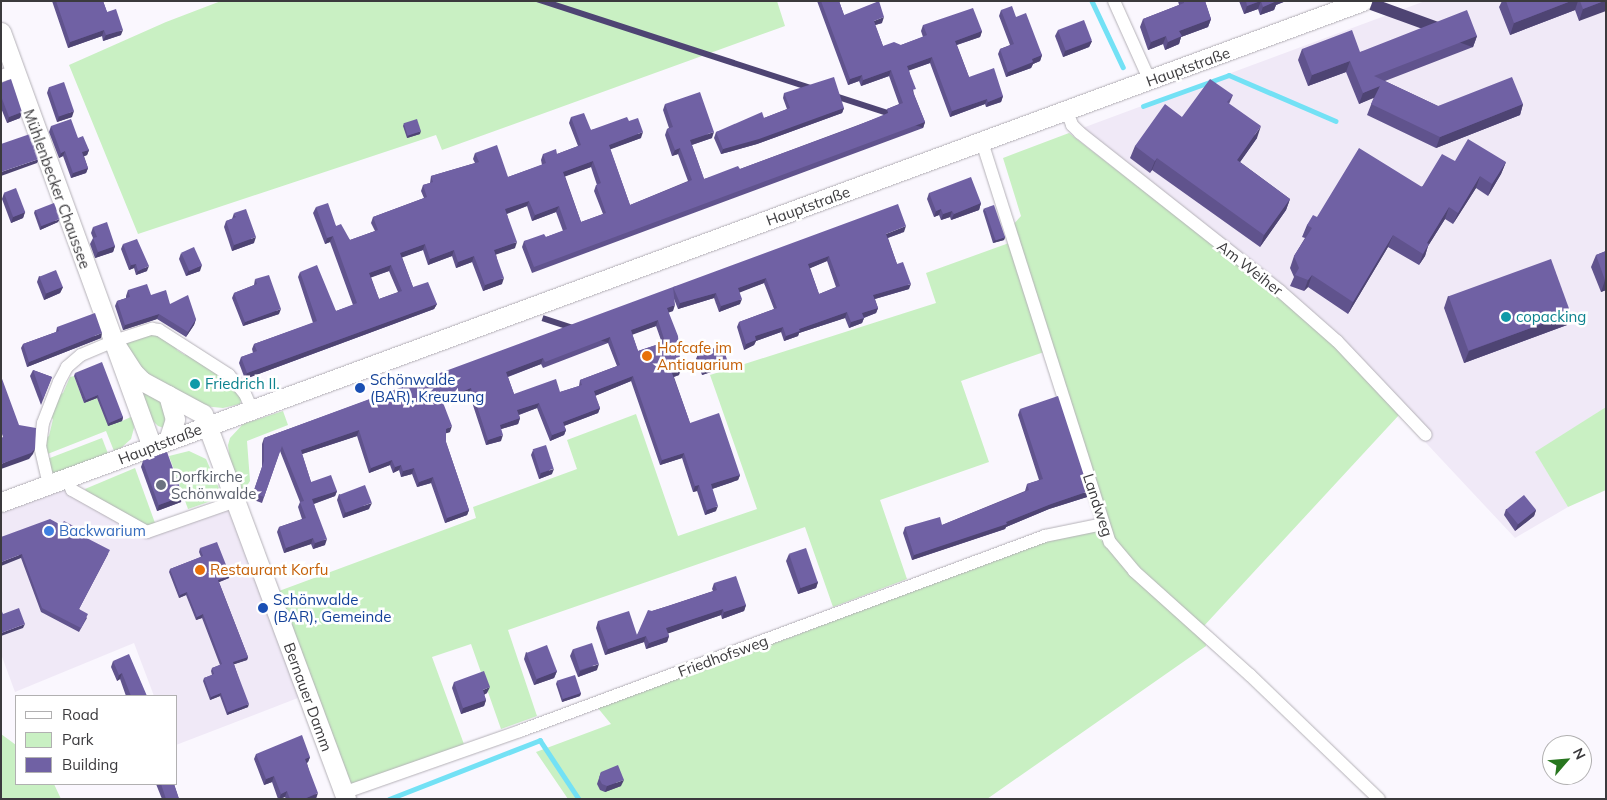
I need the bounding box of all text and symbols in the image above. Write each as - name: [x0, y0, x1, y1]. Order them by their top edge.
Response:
- street label: Hauptstraße: [1144, 43, 1232, 91]
- street label: Mühlenbecker Chaussee: [20, 107, 94, 271]
- street label: Hauptstraße: [764, 182, 852, 230]
- street label: Am Weiher: [1214, 237, 1286, 299]
- place label: copacking: [1516, 308, 1586, 326]
- marker: copacking: [1500, 311, 1512, 323]
- place label: Hofcafe im Antiquarium: [657, 338, 743, 373]
- marker: Hofcafe im Antiquarium: [641, 350, 653, 362]
- place label: Schönwalde (BAR), Kreuzung: [370, 370, 484, 405]
- place label: Friedrich II.: [205, 375, 280, 393]
- marker: Friedrich II.: [189, 378, 201, 390]
- marker: Schönwalde (BAR), Kreuzung: [354, 382, 366, 394]
- street label: Hauptstraße: [116, 420, 204, 468]
- place label: Dorfkirche Schönwalde: [171, 467, 256, 502]
- street label: Landweg: [1079, 471, 1117, 539]
- marker: Dorfkirche Schönwalde: [155, 479, 167, 491]
- place label: Backwarium: [59, 522, 146, 540]
- marker: Backwarium: [43, 525, 55, 537]
- place label: Restaurant Korfu: [210, 561, 328, 579]
- marker: Restaurant Korfu: [194, 564, 206, 576]
- place label: Schönwalde (BAR), Gemeinde: [273, 590, 391, 625]
- marker: Schönwalde (BAR), Gemeinde: [257, 602, 269, 614]
- street label: Friedhofsweg: [676, 631, 770, 681]
- street label: Bernauer Damm: [280, 640, 336, 754]
- legend: [15, 695, 178, 785]
- text: Road: [62, 705, 99, 724]
- text: Park: [62, 730, 94, 749]
- north arrow: [1542, 735, 1592, 785]
- text: N: [1569, 745, 1590, 762]
- text: Building: [62, 755, 118, 774]

